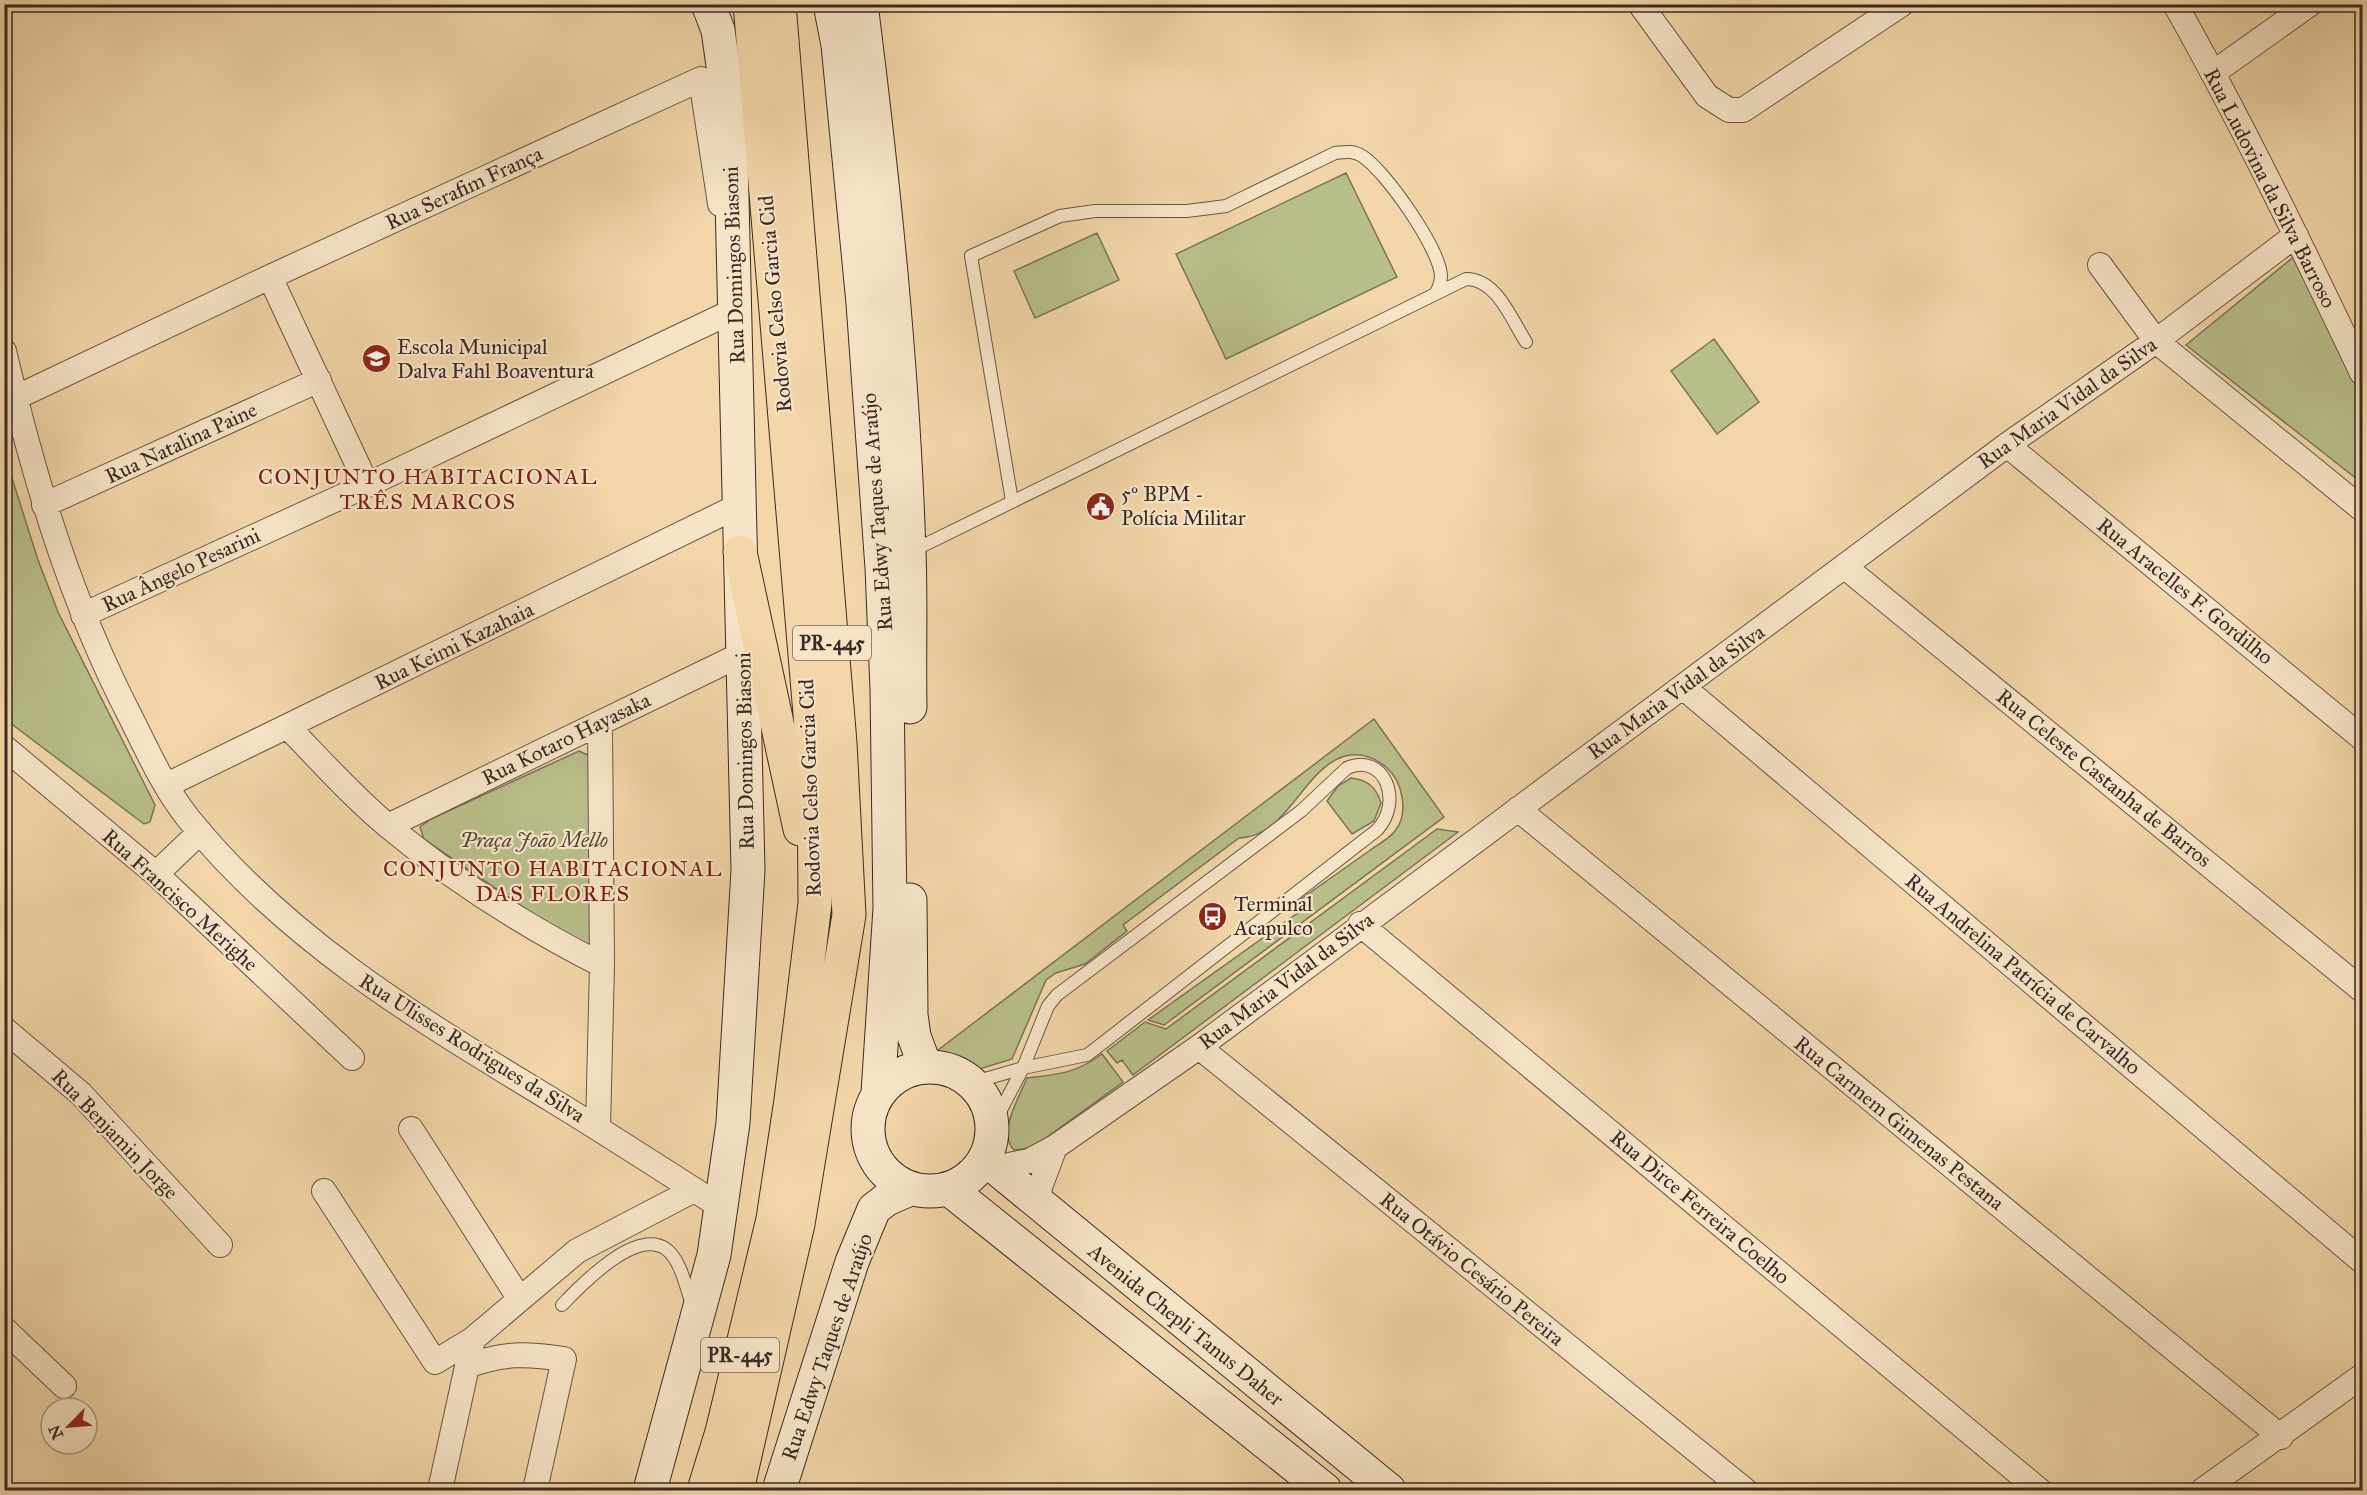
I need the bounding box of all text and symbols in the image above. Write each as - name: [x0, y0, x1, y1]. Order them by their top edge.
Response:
- street label: Rua Ludovina da Silva Barroso: [2198, 64, 2342, 313]
- street label: Rua Serafim França: [381, 140, 547, 236]
- street label: Rua Domingos Biasoni: [718, 165, 750, 364]
- street label: Rodovia Celso Garcia Cid: [753, 194, 797, 414]
- street label: Rua Maria Vidal da Silva: [1972, 331, 2162, 475]
- place label: Escola Municipal Dalva Fahl Boaventura: [397, 334, 594, 384]
- school or university icon: Escola Municipal Dalva Fahl Boaventura: [360, 343, 392, 375]
- street label: Rua Edwy Taques de Araújo: [856, 392, 898, 632]
- street label: Rua Natalina Paine: [101, 396, 261, 489]
- district label: CONJUNTO HABITACIONAL TRÊS MARCOS: [258, 463, 598, 515]
- place label: 5º BPM - Polícia Militar: [1121, 481, 1246, 531]
- public building icon: 5º BPM - Polícia Militar: [1084, 490, 1116, 522]
- street label: Rua Aracelles F. Gordilho: [2092, 512, 2279, 670]
- street label: Rua Ângelo Pesarini: [98, 522, 264, 618]
- street label: Rua Keimi Kazahaia: [370, 596, 538, 696]
- street label: Rua Maria Vidal da Silva: [1582, 619, 1770, 765]
- road number: PR-445: [793, 626, 871, 660]
- street label: Rua Domingos Biasoni: [730, 652, 760, 850]
- street label: Rodovia Celso Garcia Cid: [793, 678, 827, 897]
- street label: Rua Celeste Castanha de Barros: [1991, 683, 2217, 873]
- street label: Rua Kotaro Hayasaka: [477, 687, 655, 791]
- street label: Rua Francisco Merighe: [97, 823, 264, 977]
- park label: Praça João Mello: [460, 827, 608, 853]
- district label: CONJUNTO HABITACIONAL DAS FLORES: [383, 855, 723, 907]
- street label: Rua Andrelina Patrícia de Carvalho: [1900, 868, 2146, 1080]
- place label: Terminal Acapulco: [1233, 891, 1313, 941]
- bus stop icon: Terminal Acapulco: [1197, 900, 1229, 932]
- street label: Rua Maria Vidal da Silva: [1193, 907, 1379, 1055]
- street label: Rua Ulisses Rodrigues da Silva: [354, 968, 590, 1128]
- street label: Rua Carmem Gimenas Pestana: [1789, 1030, 2009, 1216]
- street label: Rua Benjamin Jorge: [46, 1063, 184, 1205]
- street label: Rua Dirce Ferreira Coelho: [1605, 1124, 1795, 1290]
- street label: Rua Otávio Cesário Pereira: [1374, 1187, 1570, 1352]
- street label: Rua Edwy Taques de Araújo: [776, 1230, 878, 1464]
- street label: Avenida Chepli Tanus Daher: [1082, 1237, 1289, 1412]
- road number: PR-445: [701, 1338, 779, 1372]
- north arrow: [39, 1396, 99, 1456]
- text: N: [44, 1422, 67, 1442]

